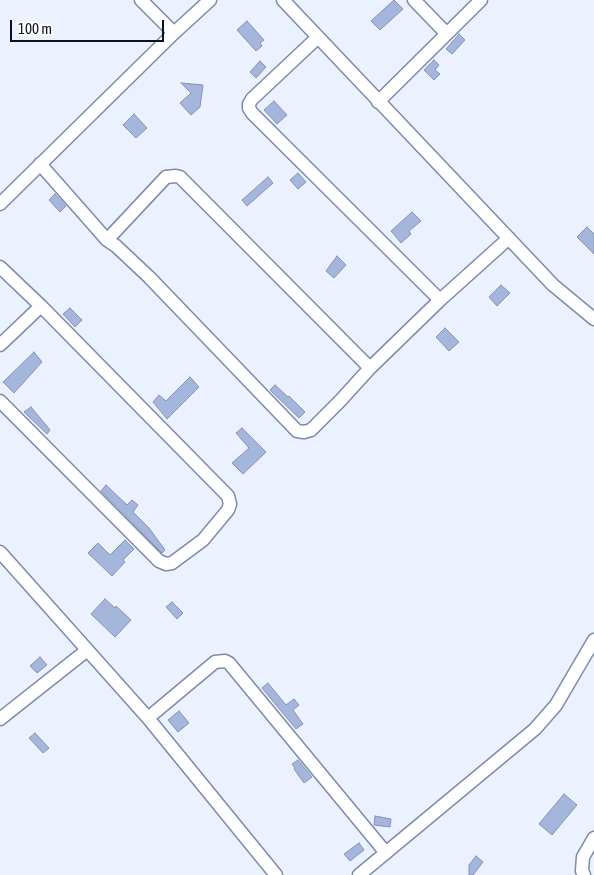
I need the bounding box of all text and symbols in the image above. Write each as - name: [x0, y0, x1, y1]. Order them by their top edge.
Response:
- scale bar: [12, 10, 166, 42]
- text: 100 m: [18, 20, 52, 37]

